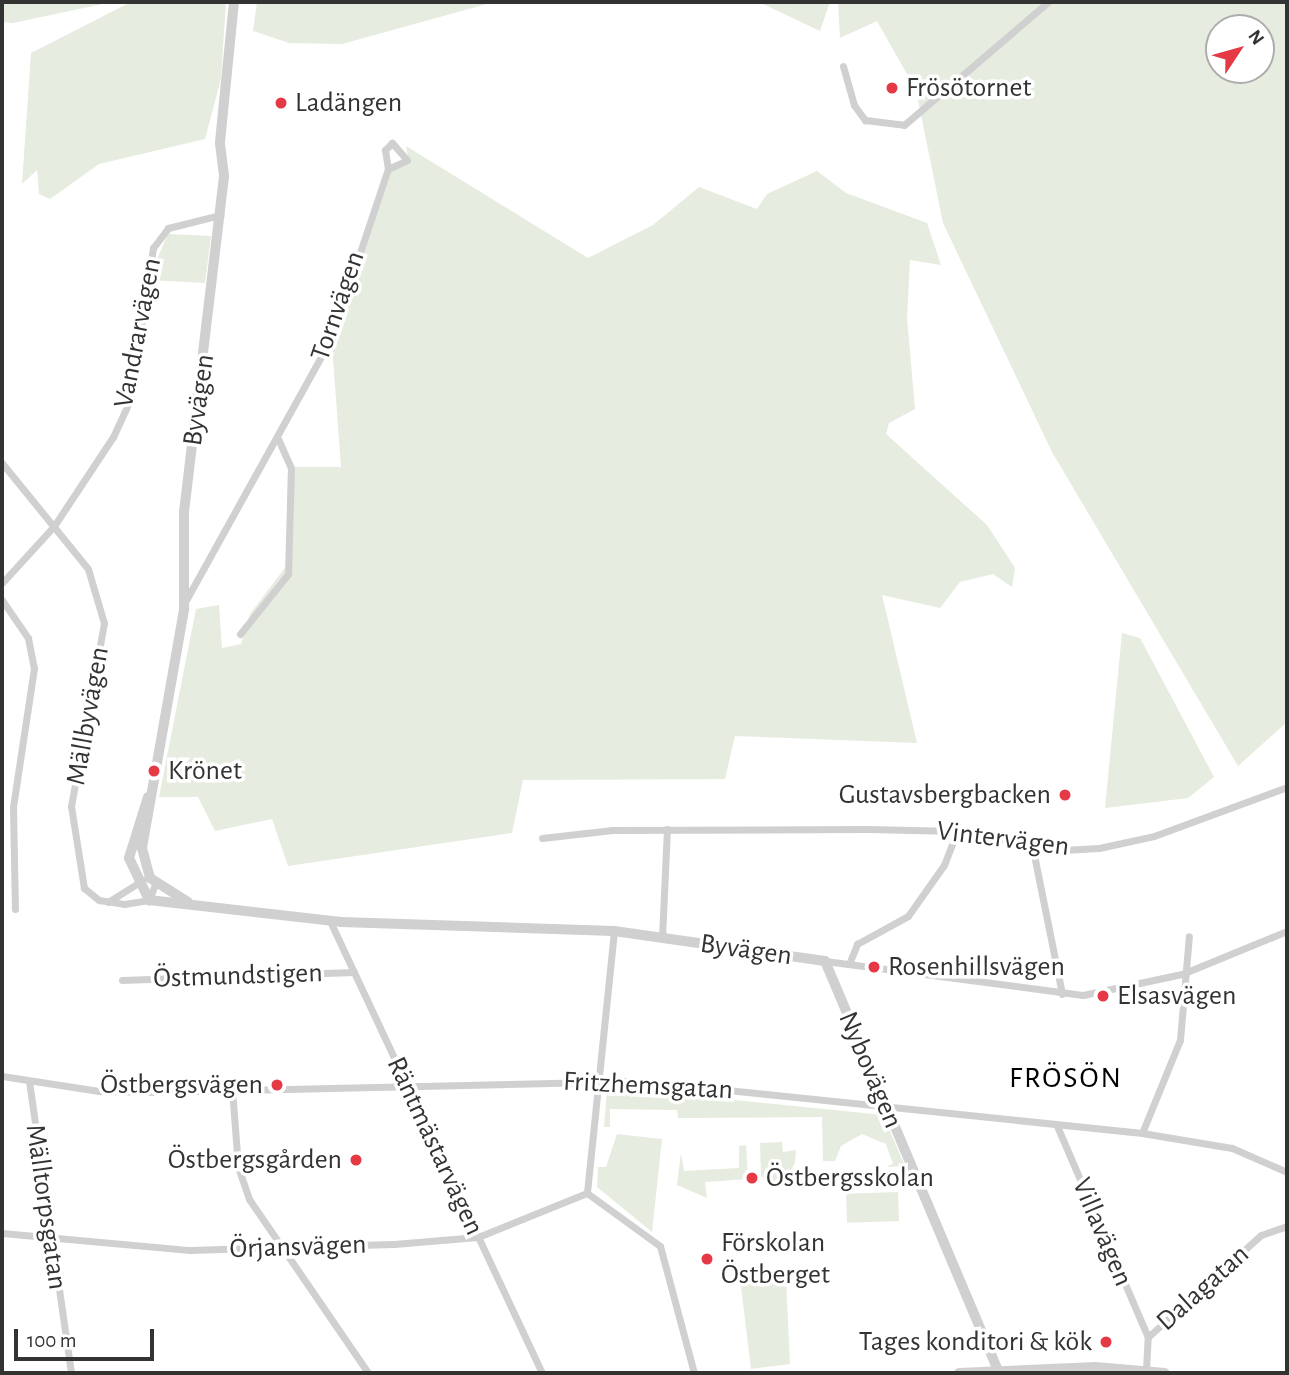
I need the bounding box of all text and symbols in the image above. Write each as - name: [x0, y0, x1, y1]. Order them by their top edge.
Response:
- north arrow: [1205, 14, 1275, 84]
- text: N: [1244, 27, 1267, 48]
- place label: Frösötornet: [906, 71, 1031, 105]
- marker: Frösötornet: [884, 80, 900, 96]
- place label: Ladängen: [295, 86, 402, 120]
- marker: Ladängen: [273, 95, 289, 111]
- street label: Tornvägen: [304, 247, 372, 365]
- street label: Vandrarvägen: [107, 255, 169, 411]
- street label: Byvägen: [176, 352, 222, 448]
- street label: Mällbyvägen: [59, 644, 117, 788]
- place label: Krönet: [168, 754, 242, 788]
- marker: Krönet: [146, 763, 162, 779]
- place label: Gustavsbergbacken: [839, 778, 1051, 812]
- marker: Gustavsbergbacken: [1057, 787, 1073, 803]
- street label: Vintervägen: [935, 814, 1071, 864]
- street label: Byvägen: [698, 927, 794, 973]
- place label: Rosenhillsvägen: [888, 950, 1065, 984]
- street label: Östmundstigen: [153, 956, 323, 996]
- marker: Rosenhillsvägen: [866, 959, 882, 975]
- place label: Elsasvägen: [1117, 979, 1236, 1013]
- marker: Elsasvägen: [1095, 988, 1111, 1004]
- street label: Nybovägen: [830, 1007, 910, 1133]
- street label: Räntmästarvägen: [379, 1051, 491, 1241]
- district label: FRÖSÖN: [1010, 1060, 1122, 1096]
- street label: Fritzhemsgatan: [562, 1065, 734, 1107]
- place label: Östbergsvägen: [100, 1068, 263, 1102]
- marker: Östbergsvägen: [269, 1077, 285, 1093]
- street label: Mälltorpsgatan: [18, 1122, 74, 1292]
- place label: Östbergsgården: [168, 1143, 342, 1177]
- marker: Östbergsgården: [348, 1152, 364, 1168]
- place label: Östbergsskolan: [766, 1161, 934, 1195]
- marker: Östbergsskolan: [744, 1170, 760, 1186]
- street label: Villavägen: [1064, 1173, 1140, 1291]
- place label: Förskolan Östberget: [721, 1226, 830, 1292]
- street label: Örjansvägen: [229, 1228, 367, 1266]
- street label: Dalagatan: [1150, 1238, 1256, 1338]
- marker: Förskolan Östberget: [699, 1251, 715, 1267]
- scale bar: [18, 1316, 158, 1360]
- place label: Tages konditori & kök: [859, 1325, 1092, 1359]
- text: 100 m: [27, 1330, 77, 1351]
- marker: Tages konditori & kök: [1098, 1334, 1114, 1350]

